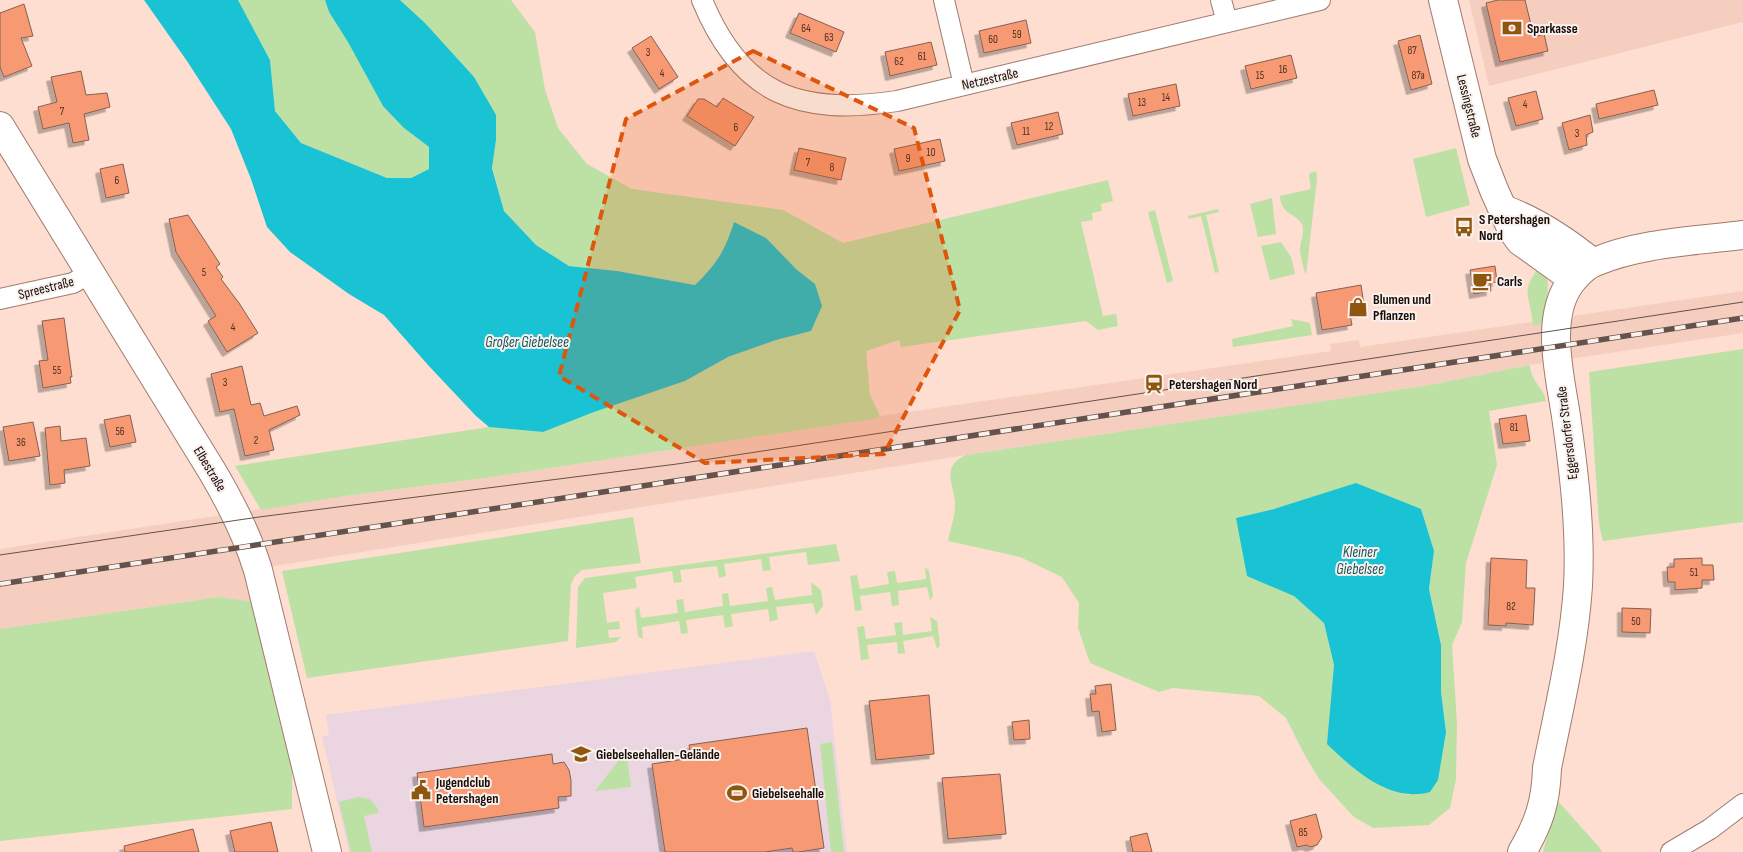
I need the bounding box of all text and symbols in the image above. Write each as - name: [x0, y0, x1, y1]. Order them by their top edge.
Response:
- bank icon: Sparkasse: [1501, 17, 1523, 39]
- place label: Sparkasse: [1527, 20, 1578, 37]
- house number: 64: [801, 22, 811, 35]
- house number: 59: [1012, 28, 1022, 41]
- house number: 63: [824, 31, 834, 44]
- house number: 60: [988, 33, 998, 46]
- house number: 87: [1407, 44, 1417, 57]
- house number: 3: [646, 46, 651, 59]
- house number: 61: [918, 50, 926, 63]
- house number: 62: [894, 55, 904, 68]
- house number: 16: [1279, 63, 1288, 76]
- street label: Netzestraße: [960, 64, 1020, 94]
- house number: 4: [660, 67, 665, 80]
- house number: 15: [1256, 69, 1264, 82]
- house number: 87a: [1411, 69, 1425, 82]
- street label: Lessingstraße: [1453, 73, 1485, 139]
- house number: 14: [1162, 91, 1171, 104]
- house number: 13: [1138, 96, 1147, 109]
- house number: 4: [1523, 98, 1528, 111]
- house number: 7: [60, 105, 65, 118]
- house number: 12: [1045, 120, 1054, 133]
- house number: 6: [734, 121, 739, 134]
- house number: 11: [1022, 125, 1030, 138]
- house number: 3: [1575, 127, 1580, 140]
- house number: 10: [927, 146, 935, 159]
- house number: 9: [906, 152, 911, 165]
- house number: 7: [806, 156, 811, 169]
- house number: 8: [830, 161, 835, 174]
- house number: 6: [115, 174, 120, 187]
- place label: S Petershagen Nord: [1479, 211, 1550, 244]
- bus stop icon: S Petershagen Nord: [1453, 216, 1475, 238]
- house number: 5: [202, 266, 206, 279]
- cafe icon: Carls: [1471, 270, 1493, 292]
- street label: Spreestraße: [16, 273, 76, 303]
- place label: Carls: [1497, 273, 1522, 290]
- place label: Blumen und Pflanzen: [1373, 291, 1431, 324]
- shop icon: Blumen und Pflanzen: [1347, 296, 1369, 318]
- house number: 4: [231, 321, 236, 334]
- water label: Großer Giebelsee: [485, 333, 569, 352]
- house number: 55: [53, 364, 61, 377]
- station icon: Petershagen Nord: [1143, 373, 1165, 395]
- house number: 3: [223, 376, 228, 389]
- place label: Petershagen Nord: [1169, 376, 1257, 393]
- street label: Eggersdorfer Straße: [1553, 385, 1581, 481]
- house number: 81: [1510, 421, 1518, 434]
- house number: 56: [115, 425, 125, 438]
- house number: 2: [254, 434, 259, 447]
- house number: 36: [16, 436, 26, 449]
- street label: Elbestraße: [190, 443, 230, 495]
- water label: Kleiner Giebelsee: [1336, 543, 1384, 579]
- house number: 51: [1690, 566, 1698, 579]
- house number: 82: [1506, 600, 1516, 613]
- house number: 50: [1631, 615, 1641, 628]
- school or university icon: Giebelseehallen-Gelände: [570, 743, 592, 765]
- place label: Giebelseehallen-Gelände: [596, 746, 720, 763]
- place label: Jugendclub Petershagen: [435, 774, 498, 807]
- public building icon: Jugendclub Petershagen: [410, 779, 432, 801]
- sports icon: Giebelseehalle: [726, 782, 748, 804]
- place label: Giebelseehalle: [752, 785, 824, 802]
- house number: 85: [1298, 826, 1308, 839]

